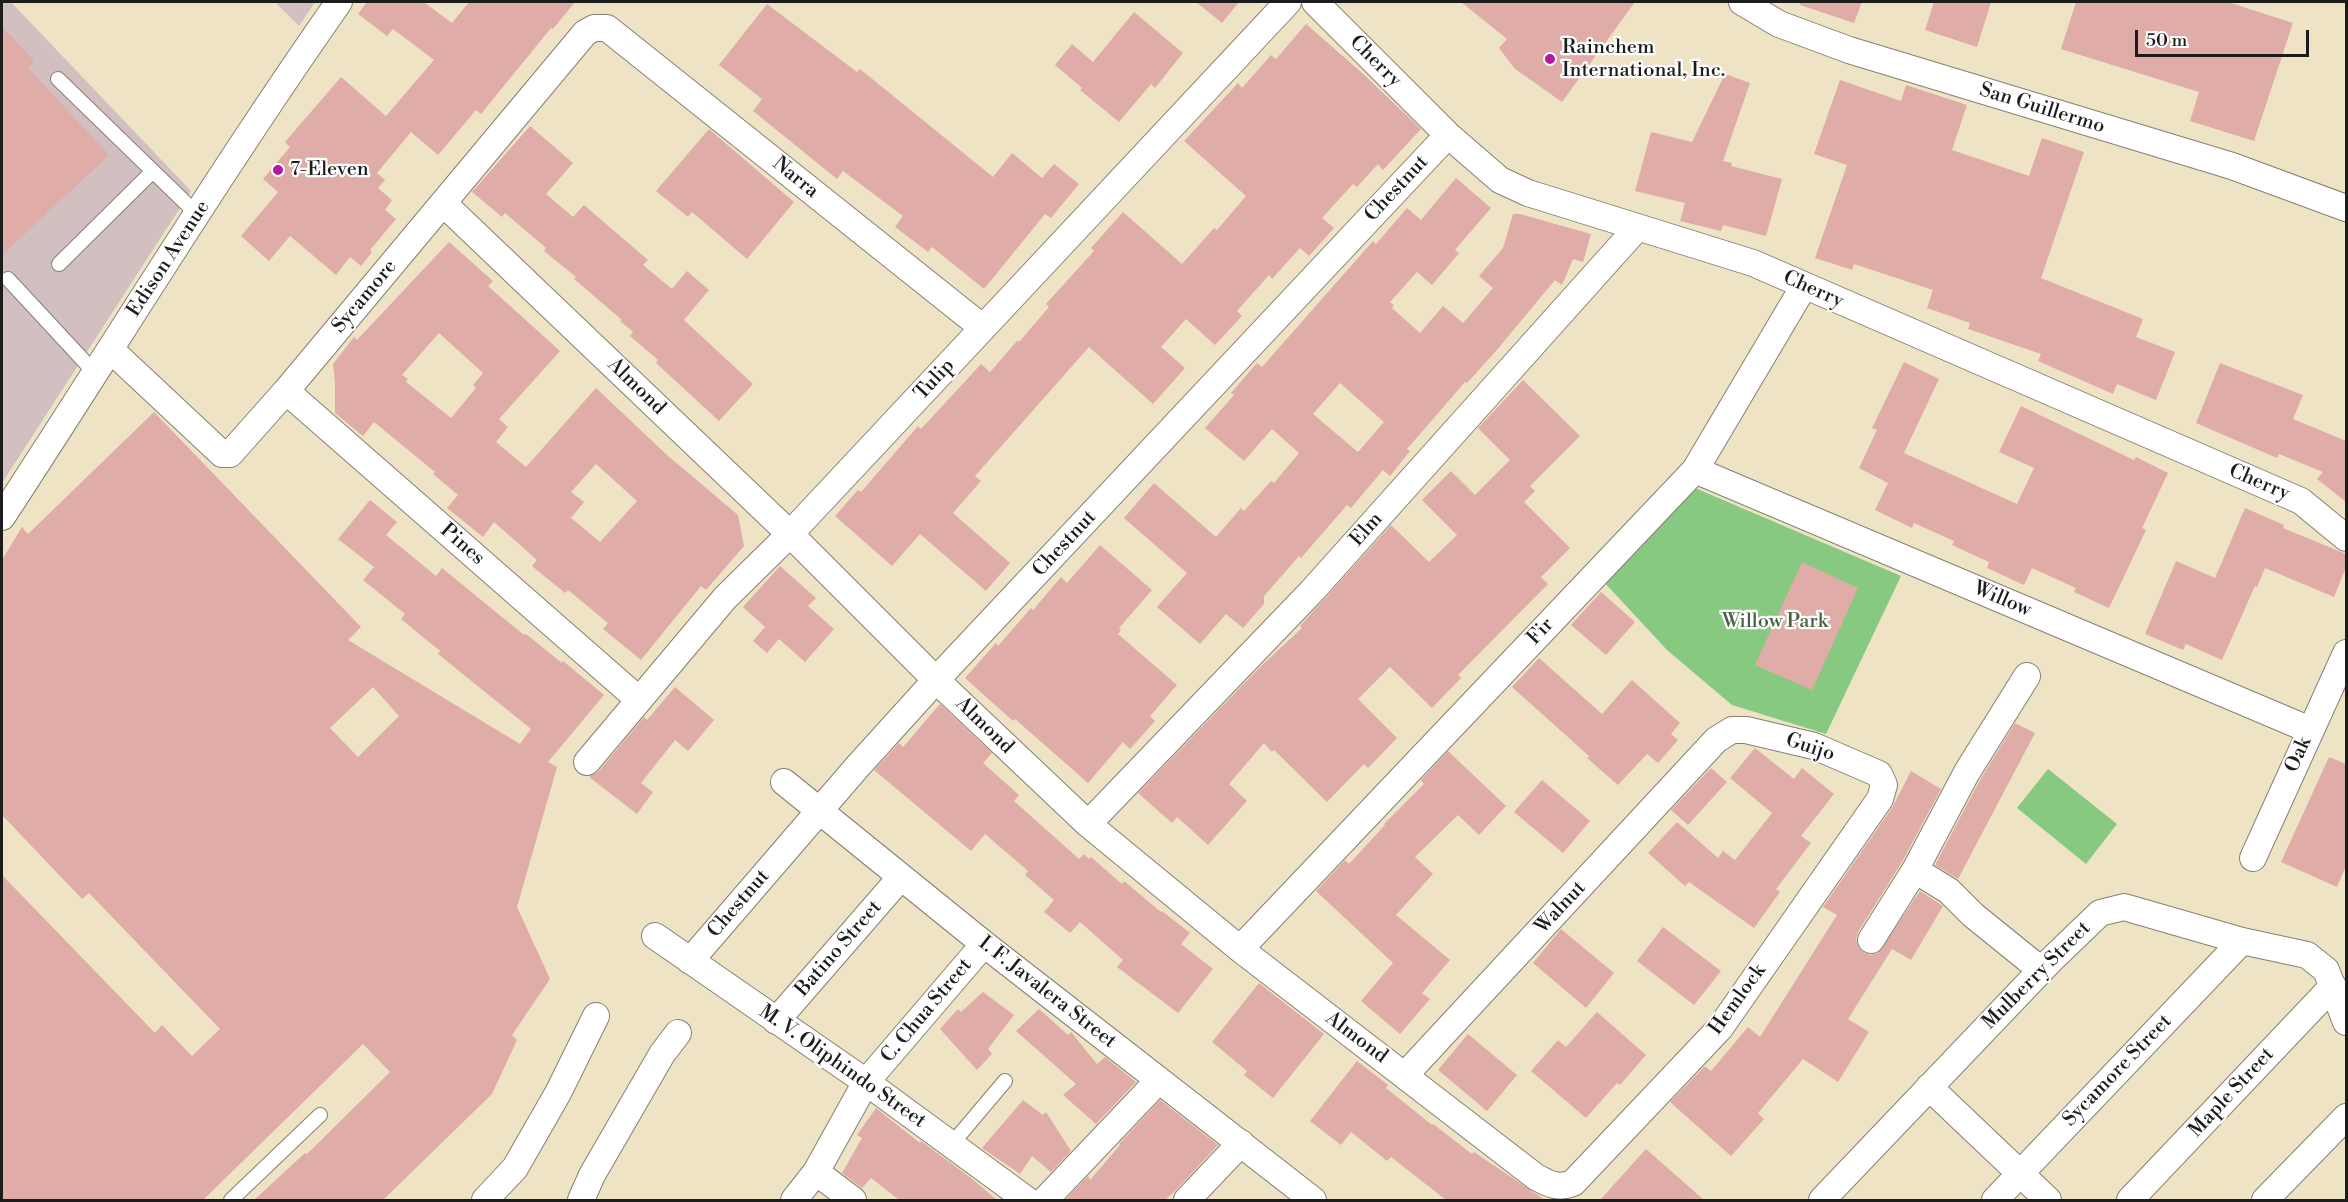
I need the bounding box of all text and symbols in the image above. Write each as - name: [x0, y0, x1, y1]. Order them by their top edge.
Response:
- scale bar: [2138, 18, 2312, 56]
- text: 50 m: [2146, 29, 2187, 52]
- street label: Cherry: [1344, 31, 1406, 93]
- place label: Rainchem International, Inc.: [1562, 36, 1725, 83]
- marker: Rainchem International, Inc.: [1543, 52, 1557, 66]
- street label: San Guillermo: [1976, 79, 2108, 139]
- street label: Chestnut: [1360, 151, 1434, 227]
- street label: Narra: [767, 152, 823, 204]
- place label: 7-Eleven: [290, 158, 369, 182]
- marker: 7-Eleven: [271, 163, 285, 177]
- street label: Edison Avenue: [123, 196, 215, 322]
- street label: Sycamore: [328, 256, 402, 338]
- street label: Cherry: [1779, 266, 1847, 314]
- street label: Almond: [602, 353, 670, 421]
- street label: Tulip: [910, 354, 960, 406]
- street label: Cherry: [2225, 459, 2293, 507]
- street label: Chestnut: [1028, 506, 1102, 582]
- street label: Elm: [1346, 508, 1388, 552]
- street label: Pines: [435, 519, 489, 571]
- street label: Willow: [1969, 577, 2035, 623]
- park label: Willow Park: [1722, 610, 1828, 634]
- street label: Fir: [1523, 614, 1559, 650]
- street label: Almond: [950, 692, 1018, 760]
- street label: Guijo: [1782, 729, 1838, 767]
- street label: Oak: [2281, 734, 2317, 776]
- street label: Chestnut: [703, 865, 775, 943]
- street label: Walnut: [1531, 877, 1591, 939]
- street label: Batino Street: [791, 896, 887, 1002]
- street label: Mulberry Street: [1978, 917, 2096, 1035]
- street label: I. F. Javalera Street: [973, 932, 1121, 1054]
- street label: C. Chua Street: [876, 954, 978, 1068]
- street label: Hemlock: [1704, 960, 1772, 1040]
- street label: M. V. Oliphindo Street: [754, 1000, 930, 1134]
- street label: Almond: [1320, 1007, 1392, 1069]
- street label: Sycamore Street: [2059, 1010, 2177, 1132]
- street label: Maple Street: [2184, 1043, 2280, 1143]

